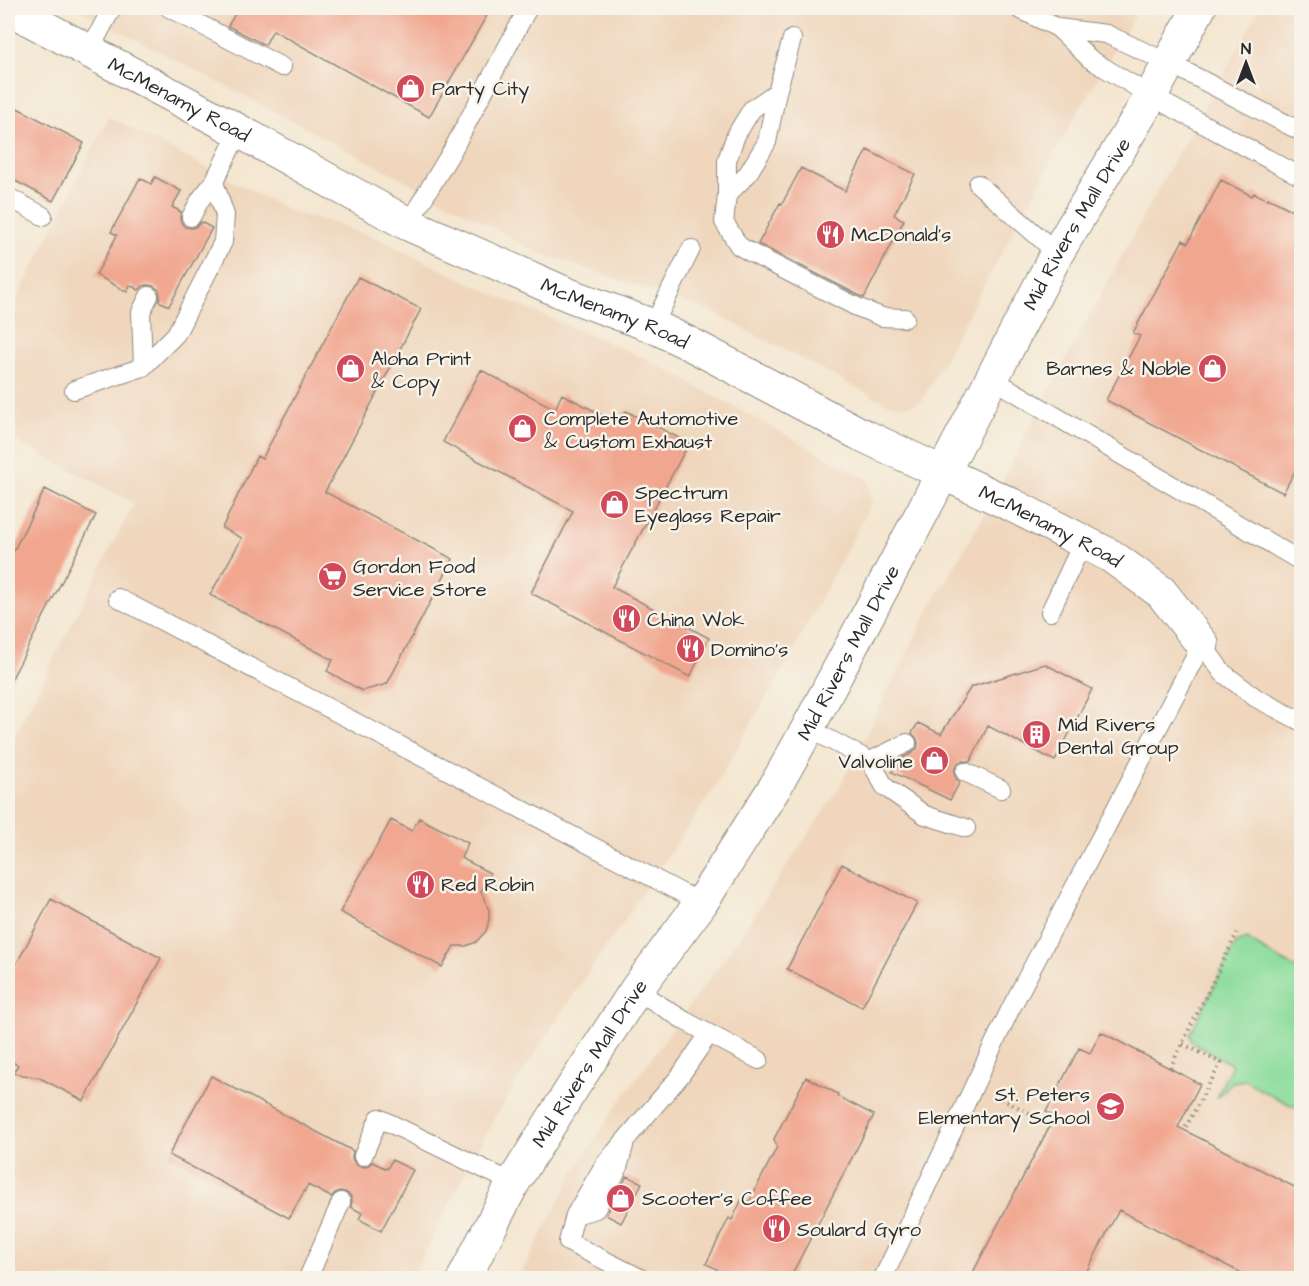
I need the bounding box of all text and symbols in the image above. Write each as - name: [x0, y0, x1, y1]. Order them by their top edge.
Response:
- north arrow: [1216, 33, 1276, 93]
- text: N: [1241, 38, 1251, 60]
- street label: McMenamy Road: [103, 51, 255, 149]
- shop icon: Party City: [395, 72, 427, 104]
- place label: Party City: [432, 75, 529, 104]
- street label: Mid Rivers Mall Drive: [1017, 132, 1138, 315]
- restaurant icon: McDonald's: [814, 218, 846, 250]
- place label: McDonald's: [851, 221, 951, 249]
- street label: McMenamy Road: [536, 271, 693, 356]
- place label: Aloha Print & Copy: [371, 345, 471, 397]
- shop icon: Barnes & Noble: [1196, 352, 1228, 384]
- shop icon: Aloha Print & Copy: [334, 353, 366, 385]
- place label: Barnes & Noble: [1046, 355, 1191, 383]
- place label: Complete Automotive & Custom Exhaust: [544, 405, 739, 456]
- shop icon: Complete Automotive & Custom Exhaust: [507, 413, 539, 445]
- place label: Spectrum Eyeglass Repair: [635, 479, 781, 531]
- street label: McMenamy Road: [974, 479, 1128, 575]
- shop icon: Spectrum Eyeglass Repair: [598, 488, 630, 520]
- place label: Gordon Food Service Store: [353, 553, 487, 604]
- street label: Mid Rivers Mall Drive: [791, 560, 907, 746]
- supermarket icon: Gordon Food Service Store: [316, 561, 348, 593]
- restaurant icon: China Wok: [610, 603, 642, 635]
- place label: China Wok: [647, 606, 745, 634]
- restaurant icon: Domino's: [674, 633, 706, 665]
- place label: Domino's: [711, 636, 788, 664]
- place label: Mid Rivers Dental Group: [1058, 711, 1179, 762]
- building icon: Mid Rivers Dental Group: [1021, 719, 1053, 751]
- shop icon: Valvoline: [918, 745, 950, 777]
- place label: Valvoline: [839, 748, 913, 776]
- restaurant icon: Red Robin: [404, 868, 436, 900]
- place label: Red Robin: [441, 871, 534, 899]
- street label: Mid Rivers Mall Drive: [526, 974, 654, 1153]
- place label: St. Peters Elementary School: [918, 1081, 1090, 1133]
- school or university icon: St. Peters Elementary School: [1095, 1090, 1127, 1122]
- shop icon: Scooter's Coffee: [605, 1182, 637, 1214]
- place label: Scooter's Coffee: [642, 1185, 812, 1213]
- restaurant icon: Soulard Gyro: [760, 1213, 792, 1245]
- place label: Soulard Gyro: [797, 1216, 921, 1245]

